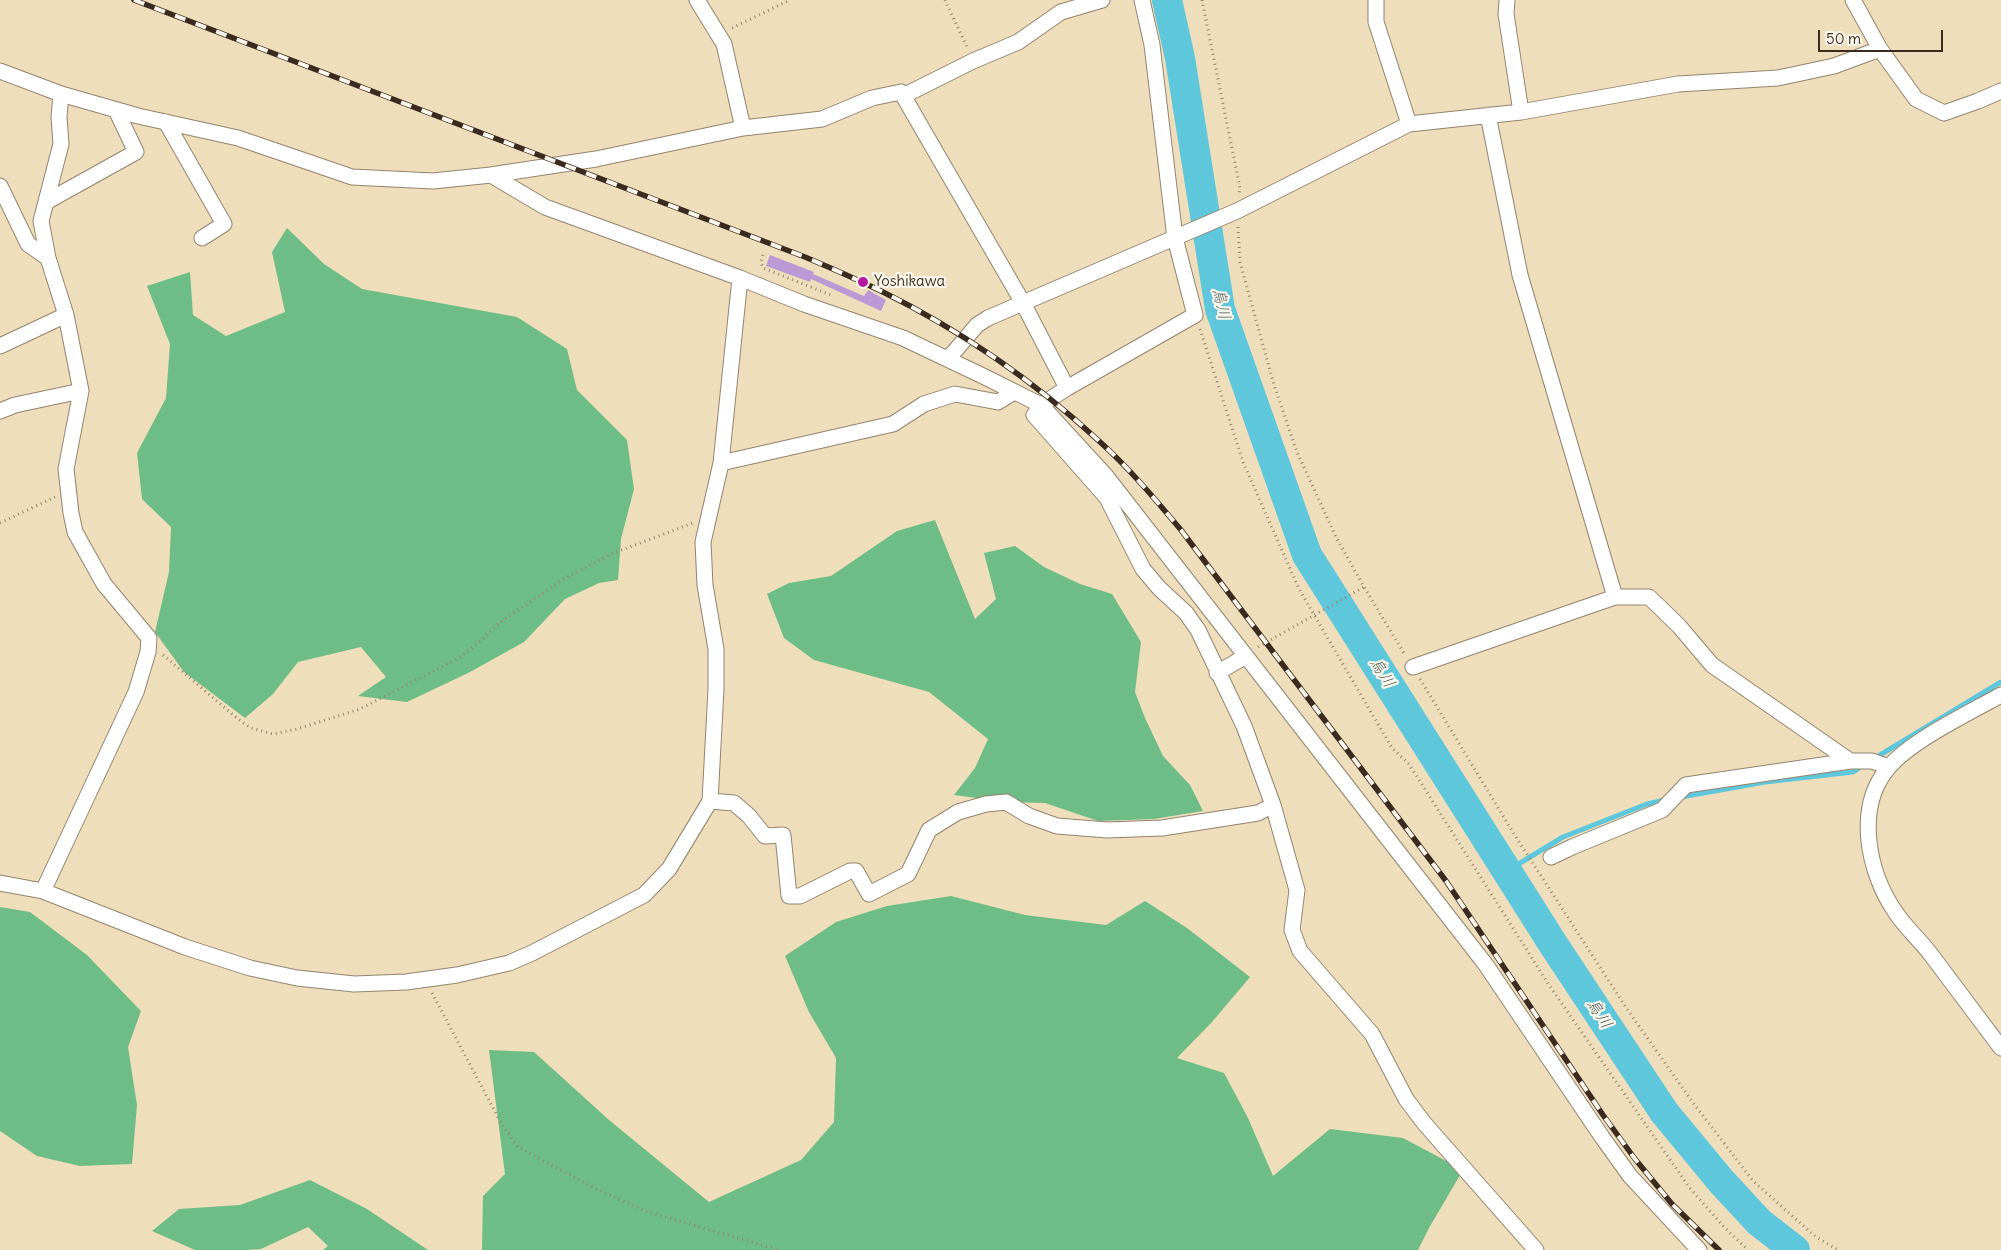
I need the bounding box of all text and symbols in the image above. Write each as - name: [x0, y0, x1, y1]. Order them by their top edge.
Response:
- scale bar: [1821, 20, 1946, 52]
- text: 50 m: [1826, 29, 1861, 48]
- place label: Yoshikawa: [874, 273, 945, 291]
- marker: Yoshikawa: [856, 275, 870, 289]
- water label: 烏川: [1208, 286, 1234, 322]
- water label: 烏川: [1365, 654, 1399, 692]
- water label: 烏川: [1582, 995, 1616, 1033]

